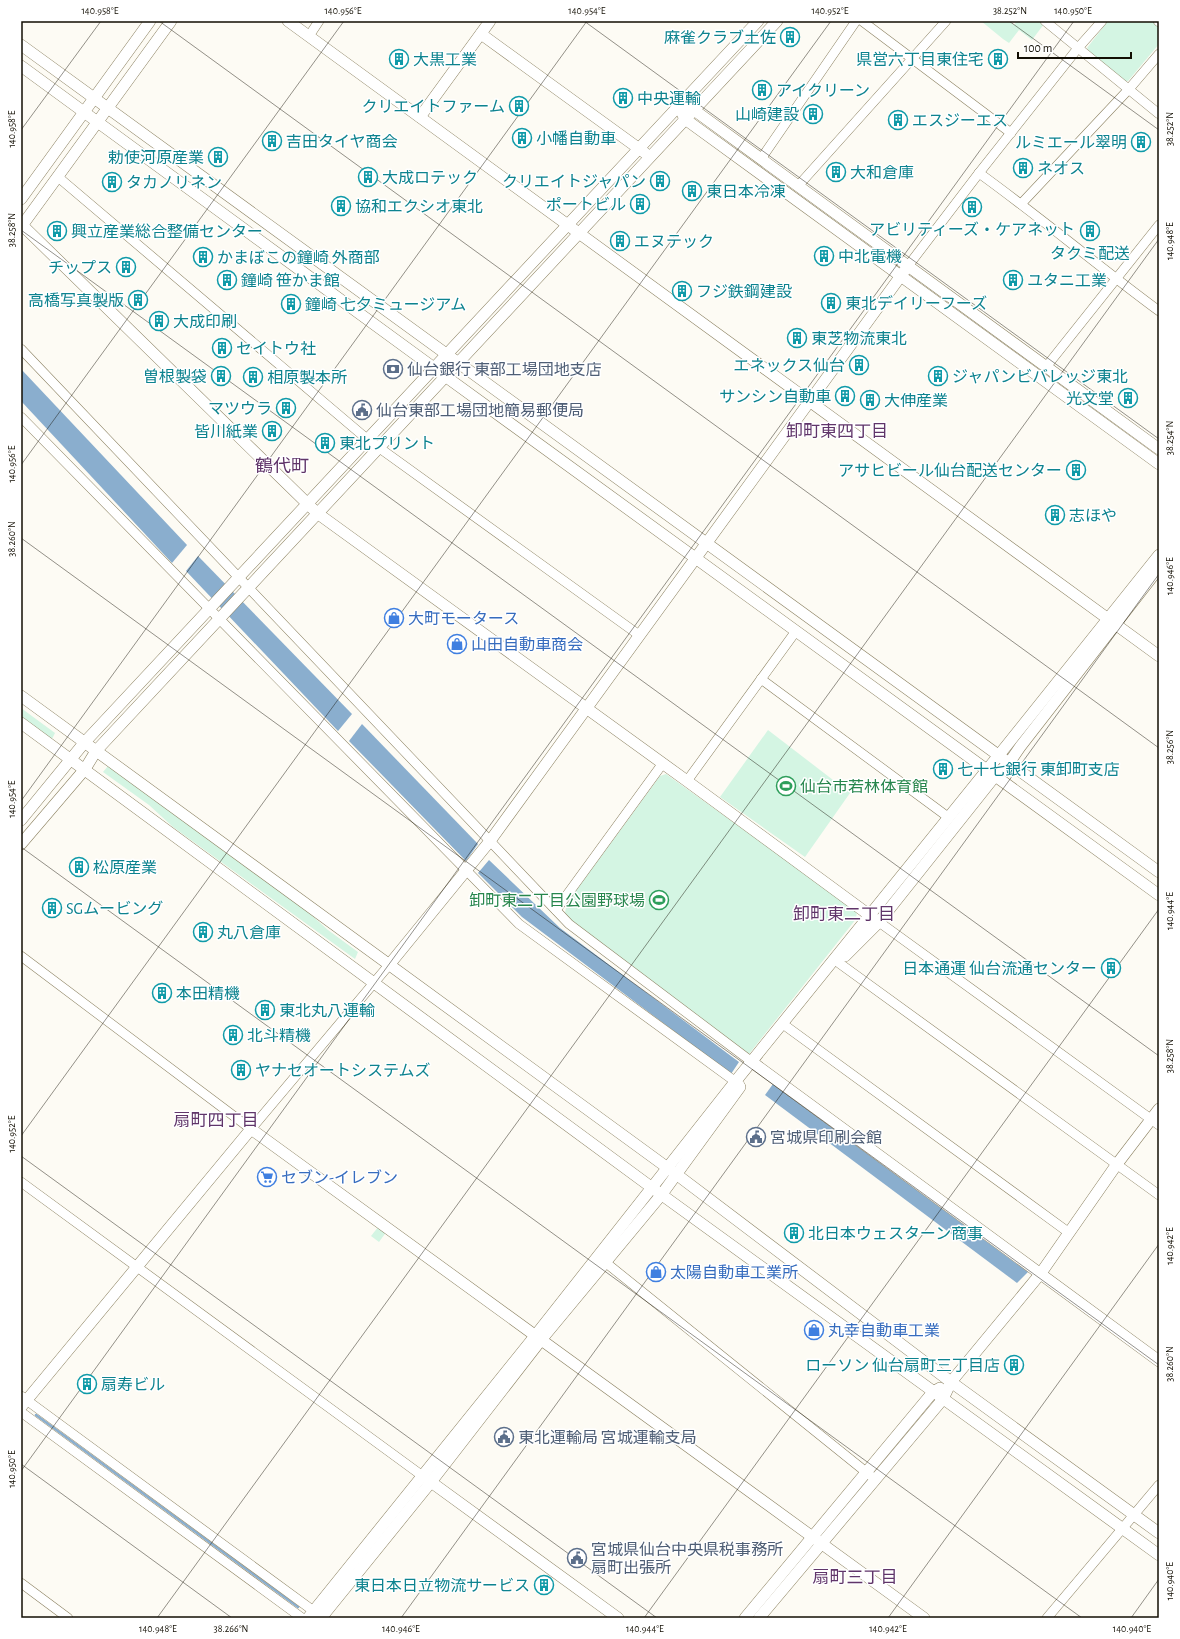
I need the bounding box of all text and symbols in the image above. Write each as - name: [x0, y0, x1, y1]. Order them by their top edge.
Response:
- text: 140.958°E: [81, 6, 119, 16]
- text: 140.956°E: [324, 6, 362, 16]
- text: 140.954°E: [568, 6, 606, 16]
- text: 140.952°E: [812, 6, 849, 16]
- text: 38.252°N: [993, 6, 1027, 16]
- text: 140.950°E: [1054, 6, 1092, 16]
- building icon: 麻雀クラブ土佐: [779, 26, 801, 48]
- place label: 麻雀クラブ土佐: [664, 29, 776, 46]
- scale bar: [1018, 34, 1131, 60]
- text: 100 m: [1024, 42, 1052, 54]
- building icon: 大黒工業: [388, 48, 410, 70]
- building icon: 県営六丁目東住宅: [987, 48, 1009, 70]
- place label: 県営六丁目東住宅: [856, 51, 984, 68]
- place label: 大黒工業: [413, 52, 477, 68]
- building icon: アイクリーン: [751, 79, 773, 101]
- place label: アイクリーン: [776, 83, 870, 99]
- building icon: 中央運輸: [612, 87, 634, 109]
- place label: 中央運輸: [637, 90, 701, 107]
- building icon: クリエイトファーム: [508, 95, 530, 117]
- place label: クリエイトファーム: [361, 99, 505, 115]
- building icon: 山崎建設: [802, 103, 824, 125]
- place label: 山崎建設: [735, 106, 799, 123]
- building icon: エスジーエス: [887, 109, 909, 131]
- text: 140.958°E: [7, 110, 17, 148]
- text: 38.252°N: [1165, 112, 1175, 146]
- place label: エスジーエス: [912, 113, 1008, 129]
- building icon: 小幡自動車: [511, 127, 533, 149]
- building icon: 吉田タイヤ商会: [261, 130, 283, 152]
- place label: 小幡自動車: [536, 130, 616, 147]
- building icon: ルミエール翠明: [1130, 131, 1152, 153]
- place label: 吉田タイヤ商会: [286, 133, 398, 150]
- place label: ルミエール翠明: [1015, 135, 1127, 151]
- building icon: 勅使河原産業: [207, 146, 229, 168]
- place label: 勅使河原産業: [108, 149, 204, 166]
- building icon: ネオス: [1012, 157, 1034, 179]
- building icon: 大和倉庫: [825, 161, 847, 183]
- place label: ネオス: [1037, 161, 1085, 177]
- place label: 大和倉庫: [850, 164, 914, 181]
- building icon: 大成ロテック: [357, 166, 379, 188]
- place label: 大成ロテック: [382, 170, 478, 186]
- building icon: クリエイトジャパン: [649, 170, 671, 192]
- building icon: タカノリネン: [101, 171, 123, 193]
- place label: タカノリネン: [126, 174, 222, 191]
- place label: クリエイトジャパン: [502, 174, 646, 190]
- building icon: 東日本冷凍: [681, 180, 703, 202]
- place label: 東日本冷凍: [706, 184, 786, 200]
- building icon: ポートビル: [629, 193, 651, 215]
- building icon: 協和エクシオ東北: [330, 195, 352, 217]
- place label: ポートビル: [546, 196, 626, 213]
- building icon: アビリティーズ・ケアネット: [961, 196, 983, 218]
- place label: 協和エクシオ東北: [355, 198, 483, 215]
- text: 38.258°N: [7, 213, 17, 247]
- building icon: 興立産業総合整備センター: [46, 220, 68, 242]
- building icon: タクミ配送: [1079, 220, 1101, 242]
- place label: アビリティーズ・ケアネット: [869, 221, 1075, 238]
- text: 140.948°E: [1165, 222, 1175, 260]
- place label: 興立産業総合整備センター: [71, 223, 263, 240]
- building icon: エヌテック: [609, 230, 631, 252]
- place label: エヌテック: [634, 234, 714, 250]
- building icon: 中北電機: [813, 245, 835, 267]
- place label: タクミ配送: [1050, 245, 1130, 262]
- building icon: かまぼこの鐘崎 外商部: [192, 246, 214, 268]
- place label: 中北電機: [838, 248, 902, 265]
- place label: かまぼこの鐘崎 外商部: [217, 249, 380, 266]
- building icon: チップス: [115, 256, 137, 278]
- place label: チップス: [48, 260, 112, 276]
- building icon: 鐘崎 笹かま館: [216, 269, 238, 291]
- building icon: ユタニ工業: [1002, 269, 1024, 291]
- place label: 鐘崎 笹かま館: [241, 272, 340, 289]
- place label: ユタニ工業: [1027, 272, 1107, 289]
- building icon: フジ鉄鋼建設: [671, 280, 693, 302]
- place label: フジ鉄鋼建設: [696, 283, 792, 300]
- building icon: 高橋写真製版: [127, 289, 149, 311]
- place label: 高橋写真製版: [28, 292, 124, 309]
- building icon: 東北デイリーフーズ: [820, 292, 842, 314]
- building icon: 鐘崎 七夕ミュージアム: [280, 293, 302, 315]
- place label: 東北デイリーフーズ: [845, 295, 987, 312]
- place label: 鐘崎 七夕ミュージアム: [305, 296, 466, 313]
- building icon: 大成印刷: [148, 310, 170, 332]
- place label: 大成印刷: [173, 313, 237, 330]
- building icon: 東芝物流東北: [786, 327, 808, 349]
- place label: 東芝物流東北: [811, 330, 907, 347]
- building icon: セイトウ社: [211, 337, 233, 359]
- place label: セイトウ社: [236, 341, 316, 357]
- building icon: エネックス仙台: [848, 354, 870, 376]
- place label: エネックス仙台: [733, 357, 845, 374]
- bank icon: 仙台銀行 東部工場団地支店: [382, 358, 404, 380]
- place label: 仙台銀行 東部工場団地支店: [407, 361, 602, 378]
- building icon: 曽根製袋: [210, 365, 232, 387]
- building icon: ジャパンビバレッジ東北: [927, 365, 949, 387]
- building icon: 相原製本所: [242, 366, 264, 388]
- place label: 曽根製袋: [143, 368, 207, 385]
- place label: ジャパンビバレッジ東北: [952, 368, 1128, 385]
- place label: 相原製本所: [267, 369, 347, 386]
- building icon: サンシン自動車: [834, 385, 856, 407]
- building icon: 光文堂: [1117, 387, 1139, 409]
- place label: サンシン自動車: [719, 388, 831, 405]
- building icon: 大伸産業: [859, 389, 881, 411]
- place label: 光文堂: [1066, 391, 1114, 407]
- place label: 大伸産業: [884, 392, 948, 409]
- building icon: マツウラ: [275, 397, 297, 419]
- public building icon: 仙台東部工場団地簡易郵便局: [351, 399, 373, 421]
- place label: マツウラ: [208, 401, 272, 417]
- place label: 仙台東部工場団地簡易郵便局: [376, 402, 584, 419]
- building icon: 皆川紙業: [261, 420, 283, 442]
- district label: 卸町東四丁目: [786, 421, 888, 440]
- text: 38.254°N: [1165, 421, 1175, 455]
- place label: 皆川紙業: [194, 423, 258, 440]
- building icon: 東北プリント: [314, 432, 336, 454]
- place label: 東北プリント: [339, 435, 435, 452]
- text: 140.956°E: [7, 445, 17, 483]
- district label: 鶴代町: [255, 456, 309, 476]
- building icon: アサヒビール仙台配送センター: [1065, 459, 1087, 481]
- place label: アサヒビール仙台配送センター: [838, 462, 1062, 479]
- building icon: 志ほや: [1044, 504, 1066, 526]
- place label: 志ほや: [1069, 508, 1117, 524]
- text: 38.260°N: [7, 521, 17, 557]
- text: 140.946°E: [1165, 557, 1175, 595]
- shop icon: 大町モータース: [383, 607, 405, 629]
- place label: 大町モータース: [408, 610, 519, 627]
- shop icon: 山田自動車商会: [446, 633, 468, 655]
- place label: 山田自動車商会: [471, 636, 583, 653]
- text: 38.256°N: [1165, 730, 1175, 764]
- building icon: 七十七銀行 東卸町支店: [932, 758, 954, 780]
- place label: 七十七銀行 東卸町支店: [957, 760, 1120, 778]
- sports icon: 仙台市若林体育館: [775, 775, 797, 797]
- place label: 仙台市若林体育館: [800, 778, 928, 795]
- text: 140.954°E: [7, 780, 17, 818]
- building icon: 松原産業: [68, 856, 90, 878]
- place label: 松原産業: [93, 860, 157, 876]
- sports icon: 卸町東二丁目公園野球場: [648, 889, 670, 911]
- place label: 卸町東二丁目公園野球場: [469, 891, 645, 909]
- text: 140.944°E: [1165, 892, 1175, 930]
- building icon: SGムービング: [41, 897, 63, 919]
- place label: SGムービング: [66, 900, 163, 917]
- district label: 卸町東二丁目: [793, 904, 895, 923]
- building icon: 丸八倉庫: [192, 921, 214, 943]
- place label: 丸八倉庫: [217, 925, 281, 941]
- building icon: 日本通運 仙台流通センター: [1100, 957, 1122, 979]
- place label: 日本通運 仙台流通センター: [902, 960, 1097, 977]
- building icon: 本田精機: [151, 982, 173, 1004]
- place label: 本田精機: [176, 985, 240, 1002]
- building icon: 東北丸八運輸: [254, 999, 276, 1021]
- place label: 東北丸八運輸: [279, 1002, 375, 1019]
- building icon: 北斗精機: [222, 1024, 244, 1046]
- place label: 北斗精機: [247, 1027, 311, 1044]
- text: 38.258°N: [1165, 1039, 1175, 1073]
- building icon: ヤナセオートシステムズ: [230, 1059, 252, 1081]
- place label: ヤナセオートシステムズ: [255, 1062, 431, 1079]
- district label: 扇町四丁目: [174, 1112, 259, 1129]
- text: 140.952°E: [7, 1115, 17, 1153]
- public building icon: 宮城県印刷会館: [745, 1126, 767, 1148]
- place label: 宮城県印刷会館: [770, 1129, 882, 1146]
- supermarket icon: セブン-イレブン: [256, 1166, 278, 1188]
- place label: セブン-イレブン: [281, 1169, 398, 1186]
- building icon: 北日本ウェスターン商事: [783, 1222, 805, 1244]
- place label: 北日本ウェスターン商事: [808, 1225, 983, 1242]
- text: 140.942°E: [1165, 1227, 1175, 1265]
- shop icon: 太陽自動車工業所: [645, 1261, 667, 1283]
- place label: 太陽自動車工業所: [670, 1264, 798, 1281]
- shop icon: 丸幸自動車工業: [803, 1319, 825, 1341]
- place label: 丸幸自動車工業: [828, 1322, 940, 1339]
- text: 38.260°N: [1165, 1346, 1175, 1382]
- building icon: ローソン 仙台扇町三丁目店: [1003, 1354, 1025, 1376]
- place label: ローソン 仙台扇町三丁目店: [805, 1357, 1000, 1374]
- building icon: 扇寿ビル: [76, 1373, 98, 1395]
- place label: 扇寿ビル: [101, 1376, 165, 1393]
- public building icon: 東北運輸局 宮城運輸支局: [493, 1426, 515, 1448]
- place label: 東北運輸局 宮城運輸支局: [518, 1429, 697, 1446]
- text: 140.950°E: [7, 1450, 17, 1488]
- place label: 宮城県仙台中央県税事務所 扇町出張所: [591, 1541, 783, 1576]
- public building icon: 宮城県仙台中央県税事務所 扇町出張所: [566, 1547, 588, 1569]
- text: 140.940°E: [1165, 1562, 1175, 1600]
- district label: 扇町三丁目: [813, 1569, 898, 1586]
- building icon: 東日本日立物流サービス: [533, 1574, 555, 1596]
- place label: 東日本日立物流サービス: [354, 1577, 530, 1594]
- text: 140.948°E: [139, 1624, 177, 1634]
- text: 38.266°N: [214, 1624, 248, 1634]
- text: 140.946°E: [382, 1624, 420, 1634]
- text: 140.944°E: [626, 1624, 664, 1634]
- text: 140.942°E: [869, 1624, 907, 1634]
- text: 140.940°E: [1113, 1624, 1151, 1634]

